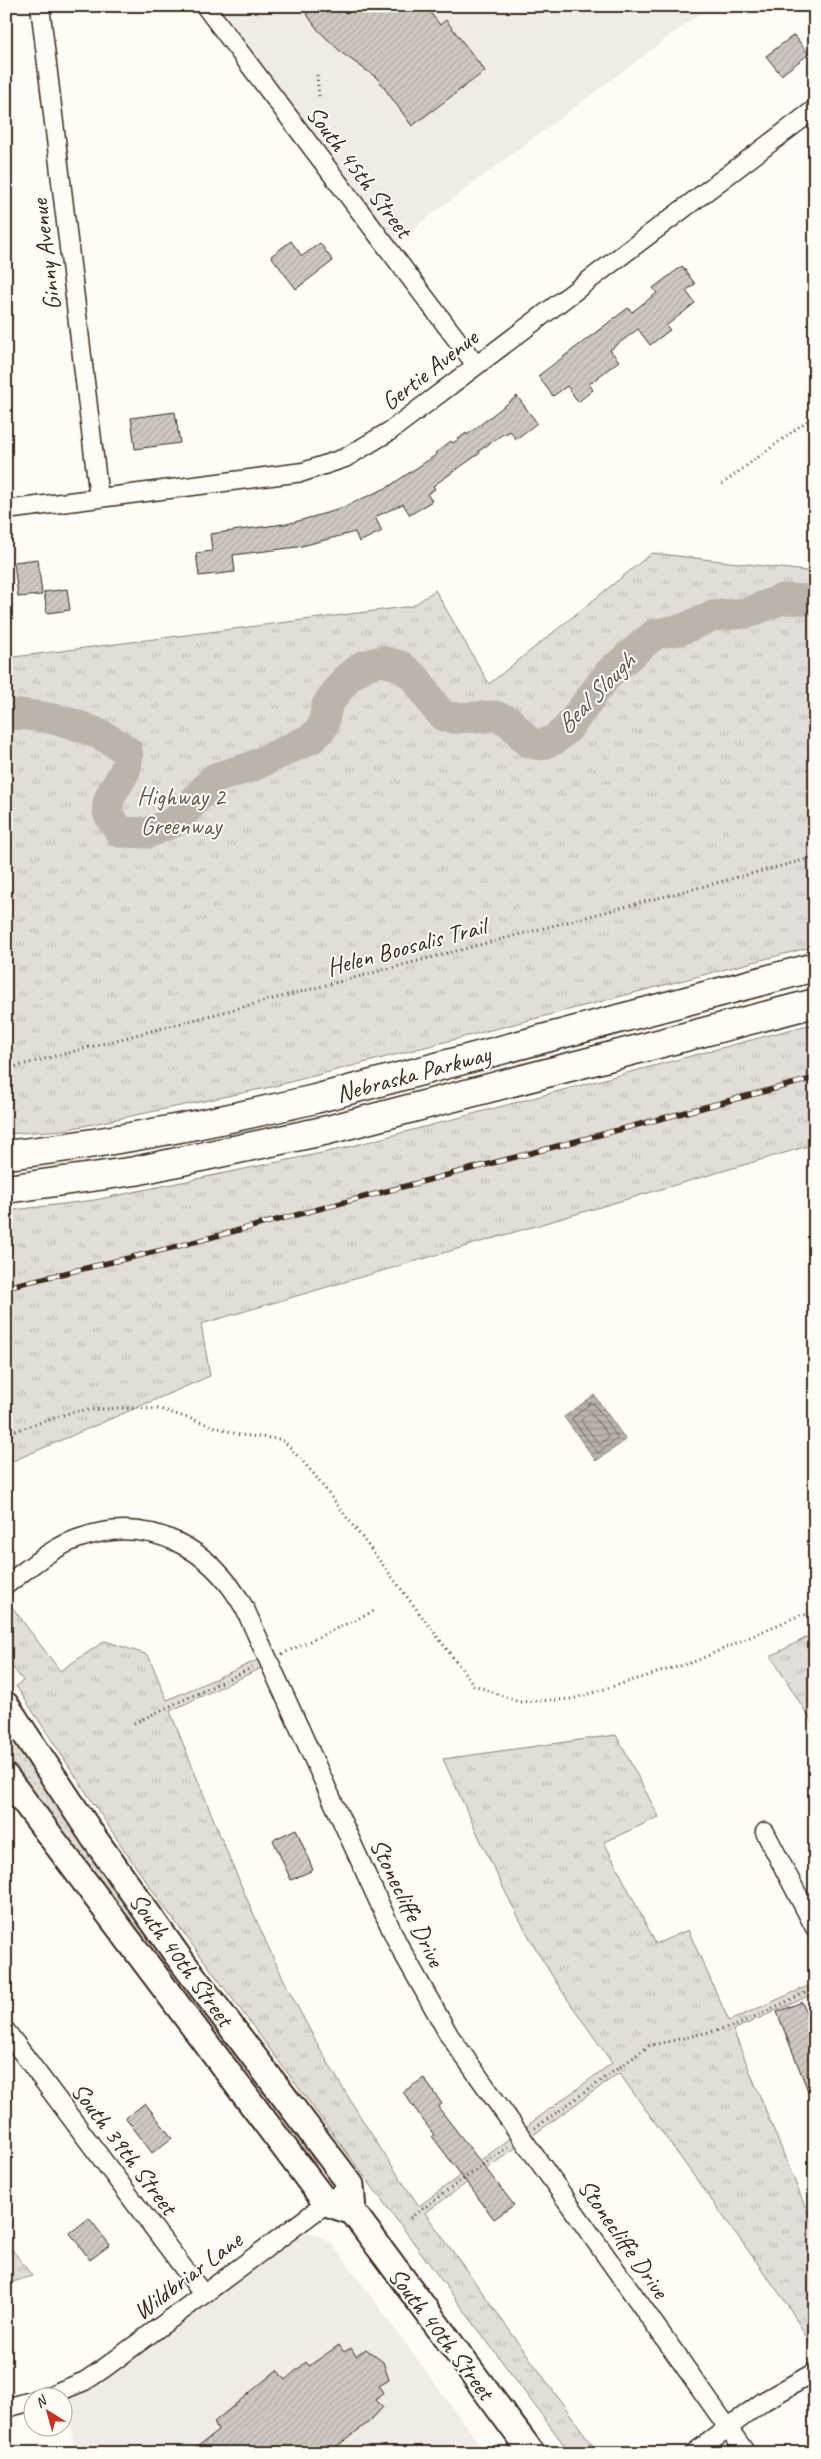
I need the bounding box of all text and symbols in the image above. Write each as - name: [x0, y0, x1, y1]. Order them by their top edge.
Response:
- street label: South 45th Street: [299, 99, 421, 246]
- street label: Ginny Avenue: [23, 196, 69, 312]
- street label: Gertie Avenue: [375, 321, 486, 417]
- water label: Beal Slough: [549, 644, 643, 741]
- park label: Highway 2 Greenway: [137, 781, 227, 842]
- street label: Helen Boosalis Trail: [323, 909, 494, 984]
- street label: Nebraska Parkway: [333, 1038, 495, 1110]
- street label: Stonecliffe Drive: [362, 1833, 453, 1973]
- street label: South 40th Street: [122, 1886, 242, 2035]
- street label: South 39th Street: [64, 2076, 186, 2223]
- street label: Stonecliffe Drive: [570, 2173, 677, 2306]
- street label: Wildbriar Lane: [127, 2223, 250, 2327]
- street label: South 40th Street: [381, 2261, 503, 2408]
- north arrow: [22, 2386, 72, 2436]
- text: N: [32, 2391, 51, 2411]

